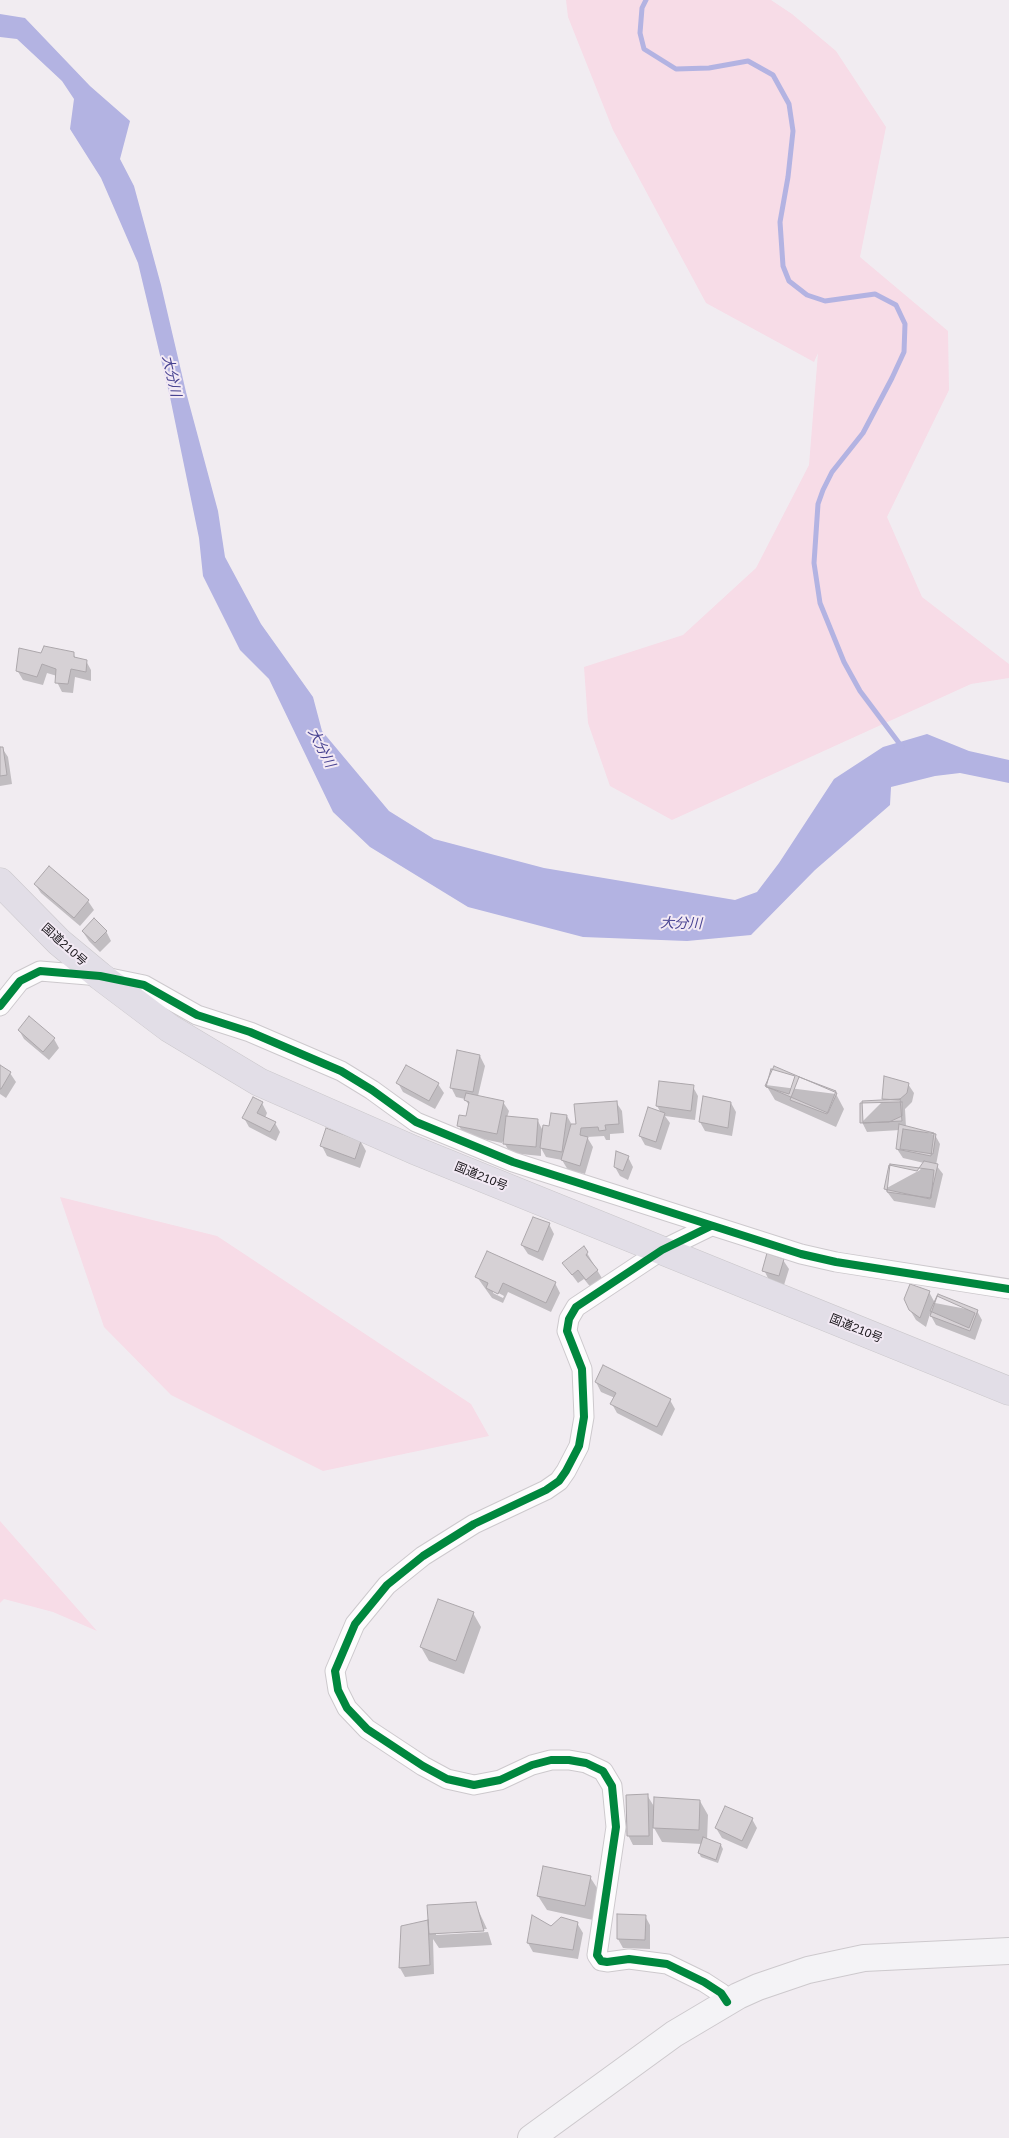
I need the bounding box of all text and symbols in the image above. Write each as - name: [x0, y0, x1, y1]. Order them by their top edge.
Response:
- water label: 大分川: [158, 354, 184, 398]
- water label: 大分川: [304, 725, 338, 771]
- water label: 大分川: [660, 915, 702, 933]
- street label: 国道210号: [38, 921, 90, 969]
- street label: 国道210号: [452, 1160, 510, 1194]
- street label: 国道210号: [827, 1312, 885, 1346]

